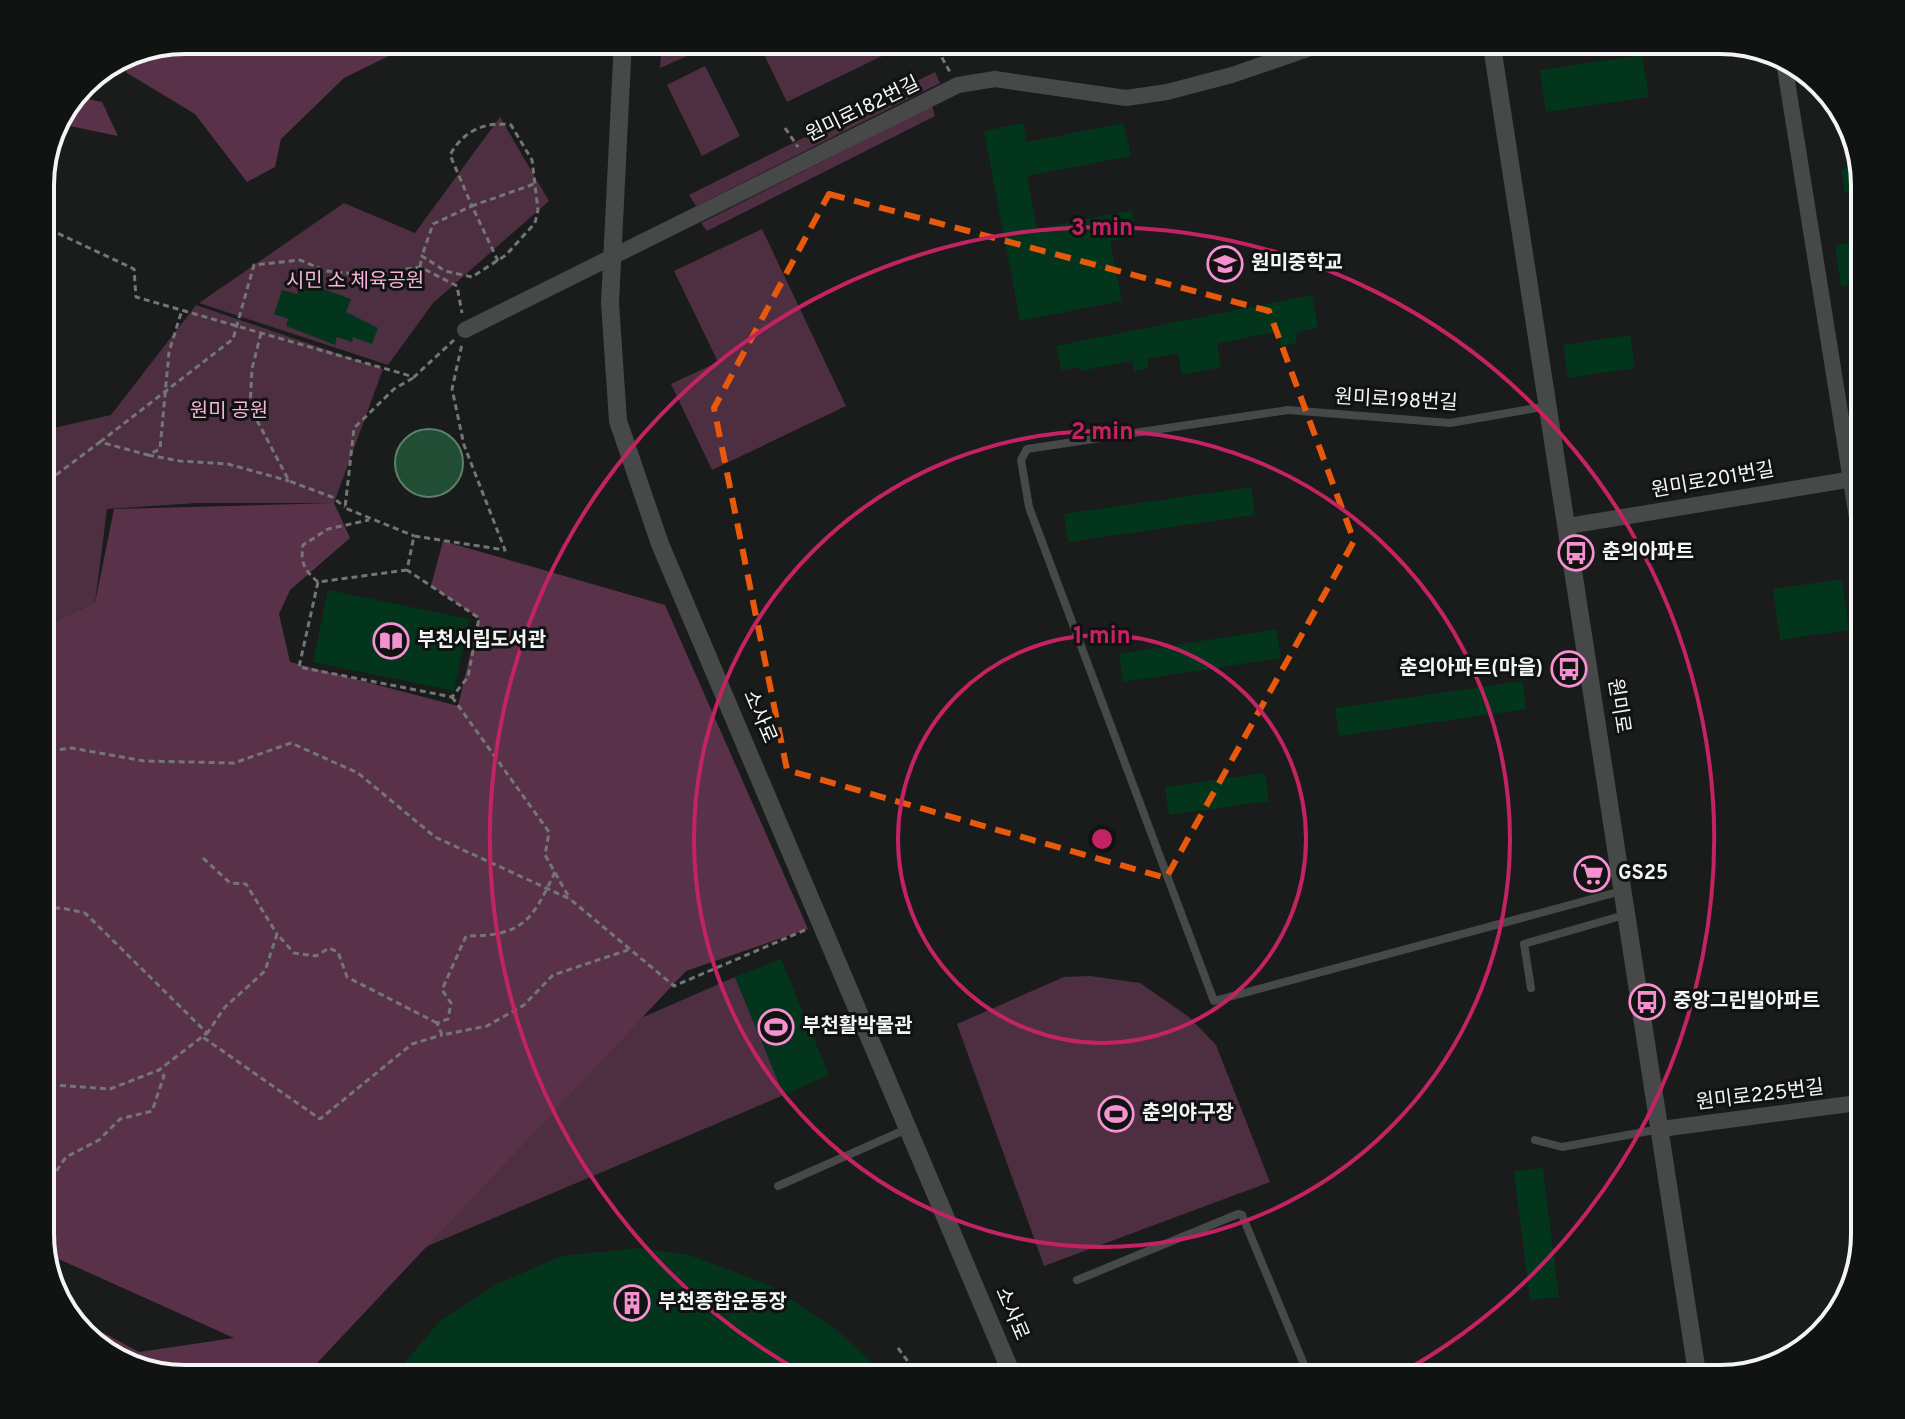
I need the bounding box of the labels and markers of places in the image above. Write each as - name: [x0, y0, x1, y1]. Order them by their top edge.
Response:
- school or university icon: 원미중학교: [1206, 245, 1244, 283]
- place label: 원미중학교: [1251, 251, 1343, 277]
- bus stop icon: 춘의아파트: [1557, 534, 1595, 572]
- place label: 춘의아파트: [1602, 540, 1694, 566]
- library icon: 부천시립도서관: [372, 622, 410, 660]
- place label: 부천시립도서관: [417, 628, 546, 654]
- bus stop icon: 춘의아파트(마을): [1550, 650, 1588, 688]
- place label: 춘의아파트(마을): [1399, 656, 1543, 682]
- centre of rings: [1088, 825, 1116, 853]
- supermarket icon: GS25: [1573, 855, 1611, 893]
- place label: GS25: [1618, 861, 1668, 887]
- bus stop icon: 중앙그린빌아파트: [1628, 983, 1666, 1021]
- place label: 중앙그린빌아파트: [1673, 989, 1820, 1015]
- sports icon: 부천활박물관: [757, 1008, 795, 1046]
- place label: 부천활박물관: [802, 1014, 913, 1040]
- sports icon: 춘의야구장: [1097, 1095, 1135, 1133]
- place label: 춘의야구장: [1142, 1101, 1234, 1127]
- building icon: 부천종합운동장: [613, 1284, 651, 1322]
- place label: 부천종합운동장: [658, 1290, 787, 1316]

